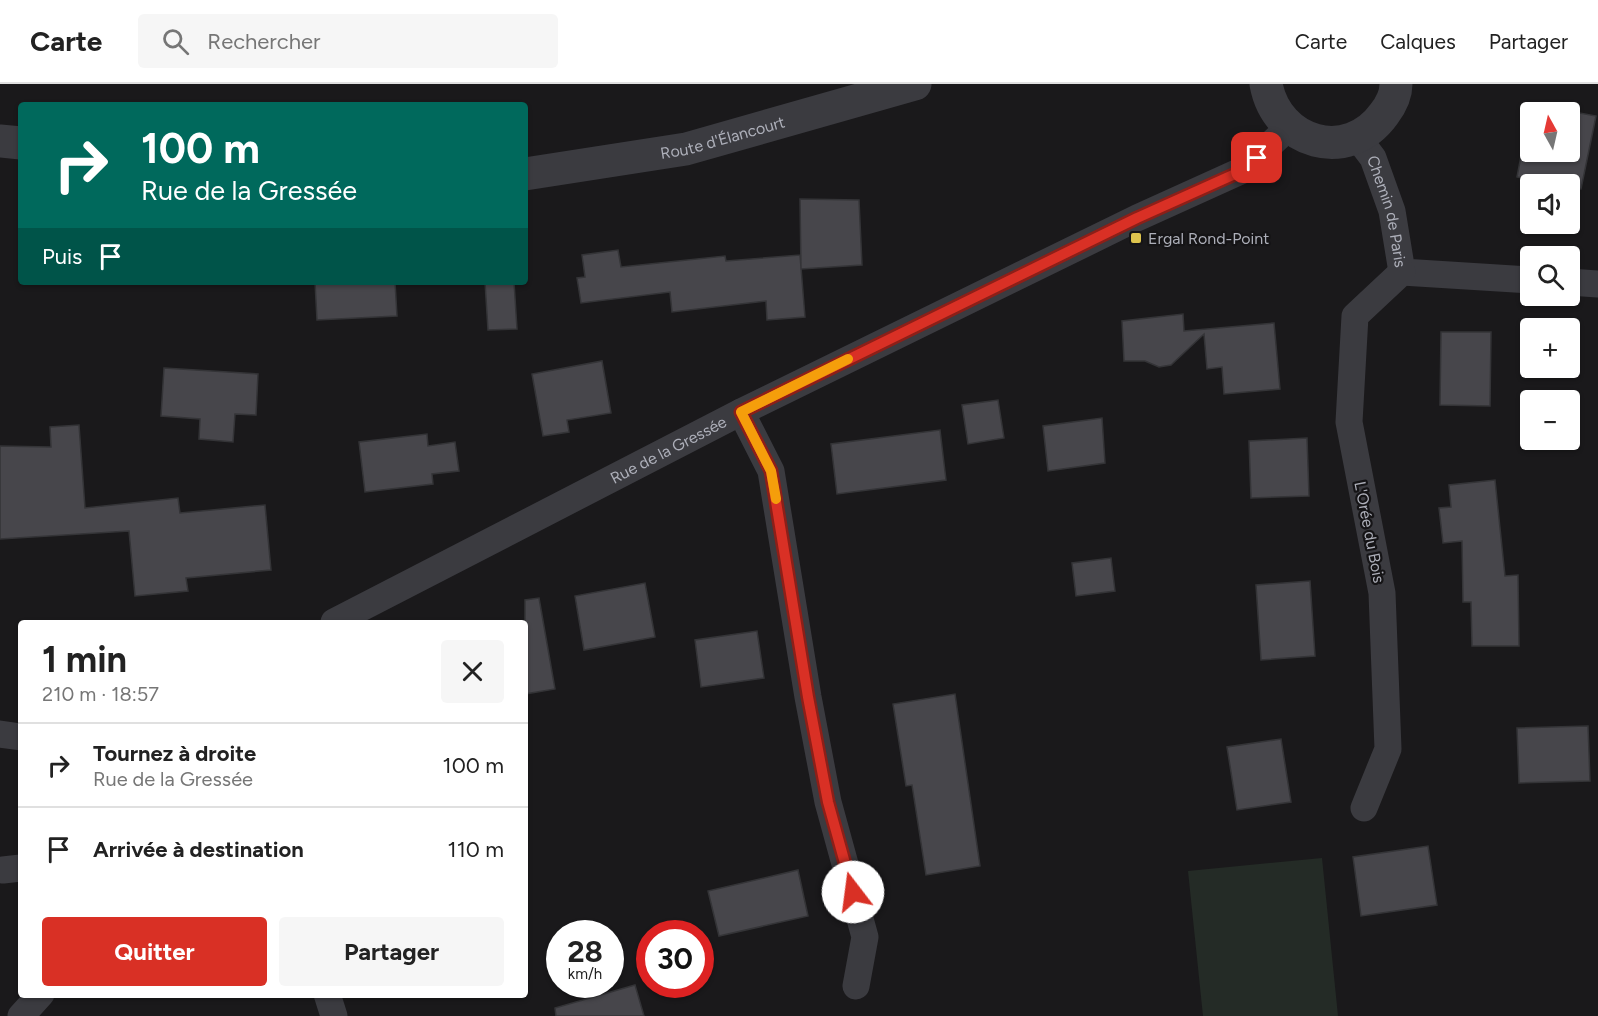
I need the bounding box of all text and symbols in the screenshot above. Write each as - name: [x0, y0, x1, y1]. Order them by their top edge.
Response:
- search box: [138, 14, 558, 68]
- text: Carte: [30, 24, 102, 58]
- icon: search: [159, 25, 192, 58]
- text: Rechercher: [207, 28, 320, 55]
- text: Carte: [1295, 29, 1347, 54]
- text: Calques: [1380, 29, 1456, 54]
- text: Partager: [1489, 29, 1568, 54]
- north arrow: [1520, 102, 1580, 162]
- map controls: [1520, 102, 1580, 450]
- street label: Route d'Élancourt: [659, 112, 787, 163]
- text: 100 m: [141, 123, 260, 174]
- icon: right: [42, 126, 120, 204]
- pin: [1231, 132, 1282, 183]
- icon: arrive: [1240, 141, 1273, 174]
- street label: Chemin de Paris: [1363, 153, 1410, 269]
- text: Rue de la Gressée: [141, 174, 357, 207]
- button: sound: [1520, 174, 1580, 234]
- place label: Ergal Rond-Point: [1148, 229, 1269, 248]
- marker: Ergal Rond-Point: [1129, 231, 1143, 245]
- icon: arrive: [94, 240, 127, 273]
- text: Puis: [42, 243, 82, 270]
- button: search: [1520, 246, 1580, 306]
- button: +: [1520, 318, 1580, 378]
- button: −: [1520, 390, 1580, 450]
- street label: Rue de la Gressée: [607, 412, 730, 488]
- street label: L'Orée du Bois: [1350, 480, 1389, 585]
- text: 1 min: [42, 638, 127, 681]
- button: close: [441, 640, 504, 703]
- text: 210 m · 18:57: [42, 682, 159, 706]
- text: Tournez à droite: [93, 740, 256, 767]
- icon: right: [42, 749, 75, 782]
- text: 100 m: [443, 752, 504, 779]
- text: Rue de la Gressée: [93, 767, 253, 791]
- icon: arrive: [42, 833, 75, 866]
- text: Arrivée à destination: [93, 836, 304, 863]
- text: 110 m: [448, 836, 504, 863]
- position arrow: [821, 860, 885, 924]
- button: Quitter: [42, 917, 267, 986]
- button: Partager: [279, 917, 504, 986]
- speed limit sign: 30: [636, 920, 714, 998]
- text: 28: [567, 933, 603, 970]
- text: km/h: [568, 965, 602, 983]

